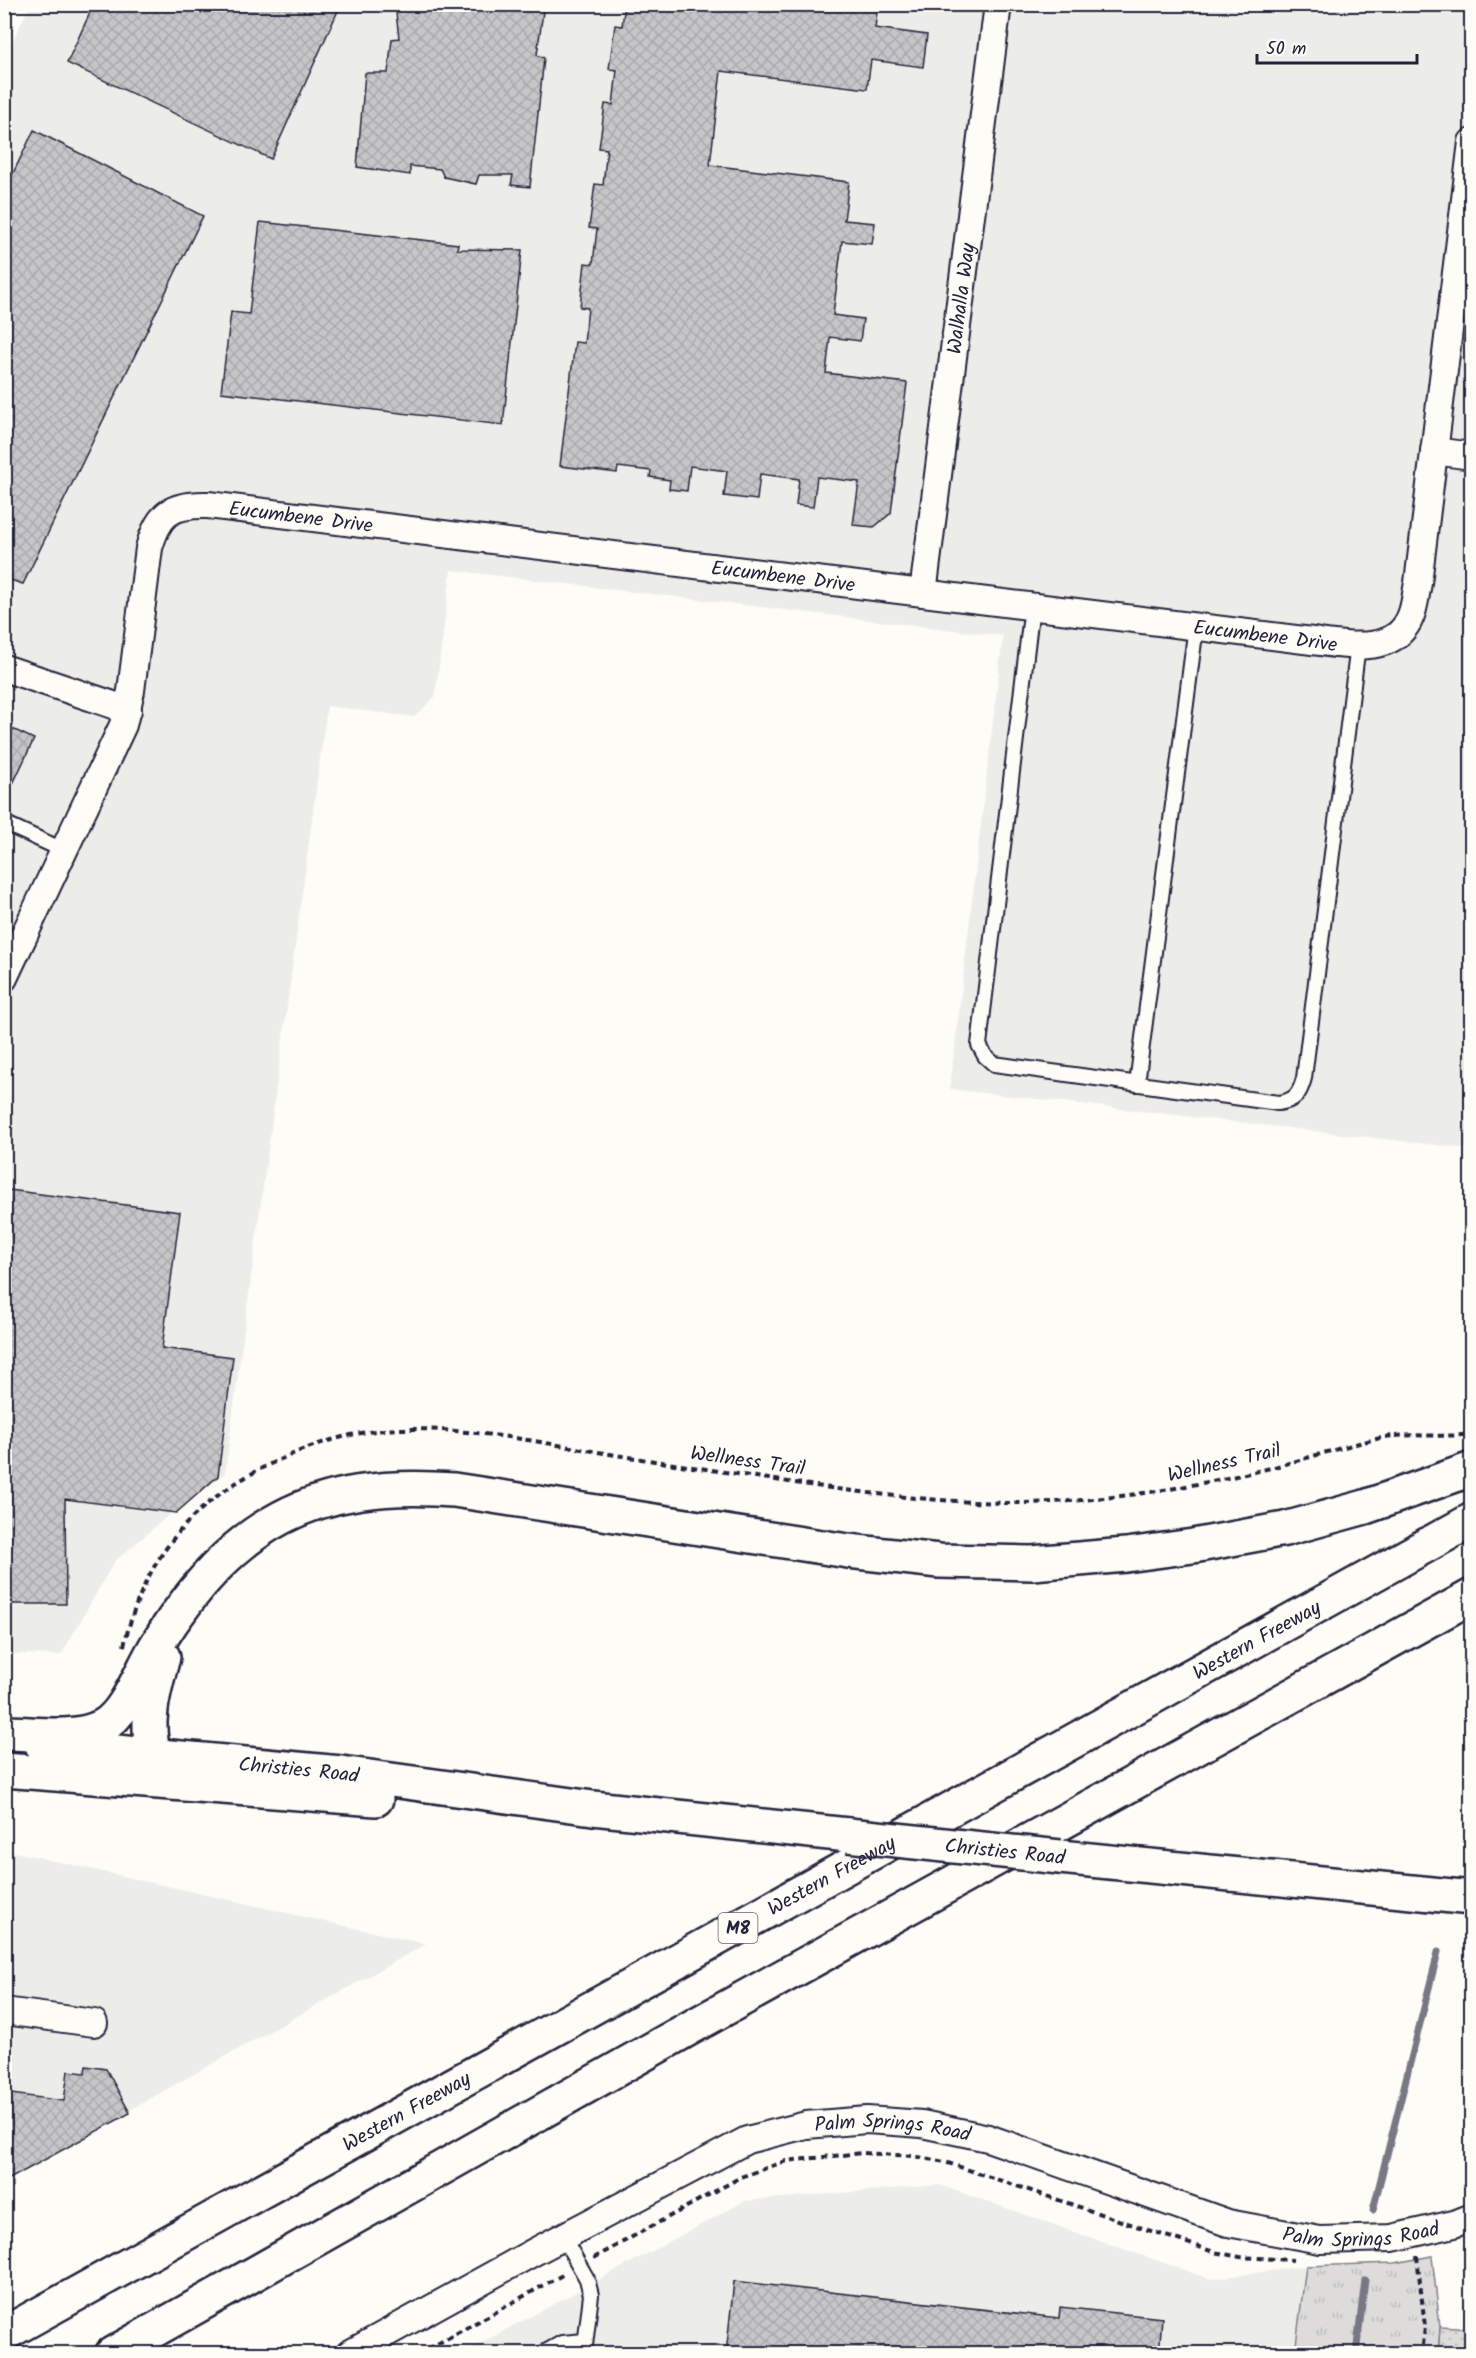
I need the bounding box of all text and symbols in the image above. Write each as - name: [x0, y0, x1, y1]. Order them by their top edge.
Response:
- scale bar: [1257, 27, 1418, 65]
- text: 50 m: [1266, 35, 1306, 64]
- street label: Walhalla Way: [940, 241, 986, 356]
- street label: Eucumbene Drive: [227, 494, 374, 543]
- street label: Eucumbene Drive: [709, 553, 857, 603]
- street label: Eucumbene Drive: [1192, 613, 1339, 662]
- street label: Wellness Trail: [1165, 1435, 1284, 1493]
- street label: Wellness Trail: [688, 1438, 807, 1486]
- street label: Western Freeway: [1187, 1592, 1328, 1690]
- street label: Christies Road: [237, 1749, 362, 1793]
- street label: Western Freeway: [762, 1828, 903, 1926]
- street label: Christies Road: [943, 1831, 1068, 1875]
- road number: M8: [718, 1913, 758, 1943]
- street label: Western Freeway: [337, 2064, 478, 2161]
- street label: Palm Springs Road: [813, 2106, 974, 2152]
- street label: Palm Springs Road: [1280, 2214, 1444, 2258]

